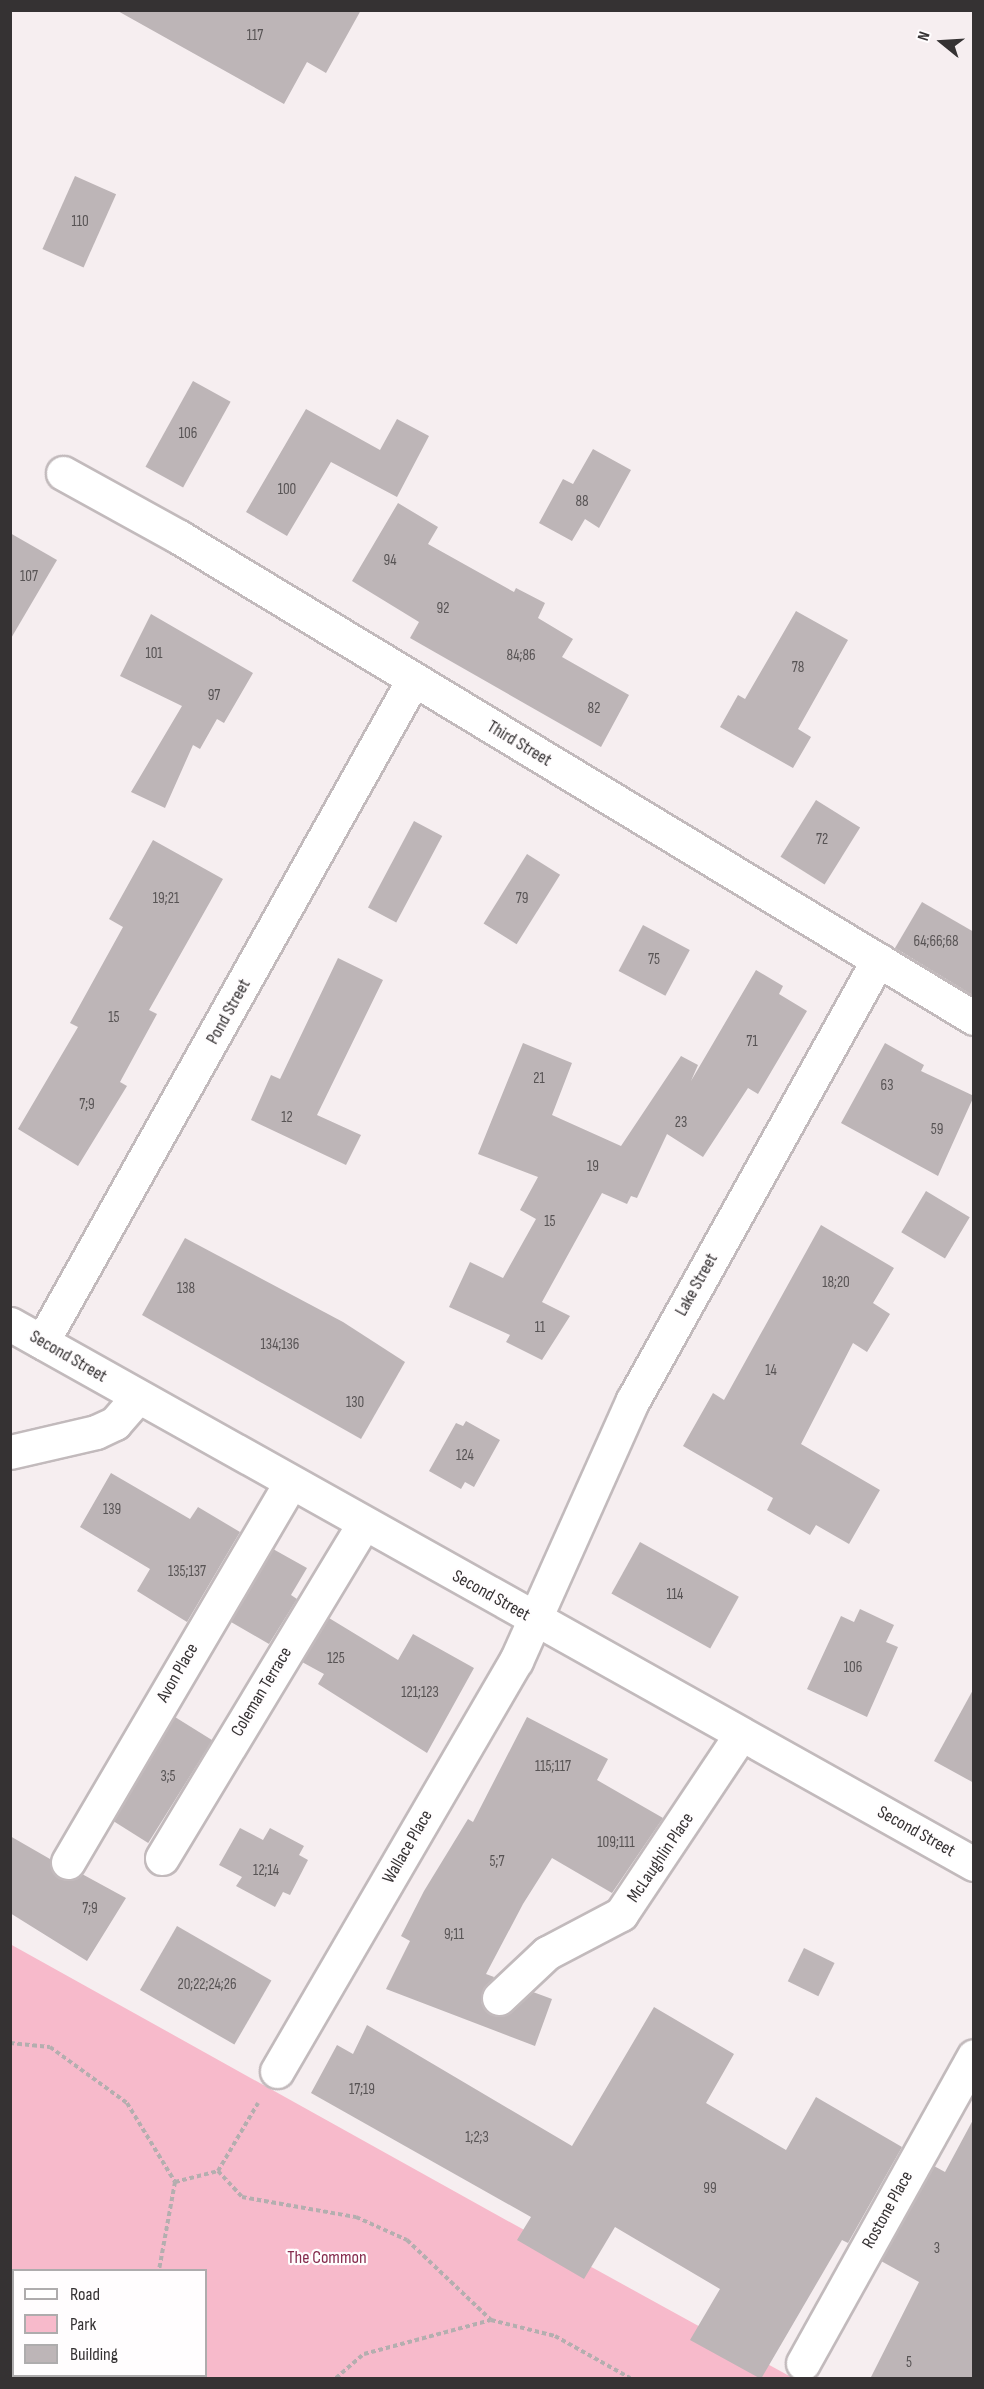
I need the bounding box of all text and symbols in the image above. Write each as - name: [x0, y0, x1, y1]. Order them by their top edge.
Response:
- north arrow: [912, 12, 972, 72]
- house number: 117: [247, 27, 263, 45]
- text: N: [914, 29, 935, 43]
- house number: 110: [71, 213, 89, 231]
- house number: 106: [179, 425, 197, 443]
- house number: 100: [278, 481, 296, 499]
- house number: 88: [575, 493, 589, 511]
- house number: 94: [384, 552, 396, 570]
- house number: 107: [20, 568, 38, 586]
- house number: 92: [437, 600, 449, 618]
- house number: 101: [145, 645, 163, 663]
- house number: 84;86: [506, 647, 536, 665]
- house number: 78: [792, 659, 804, 677]
- house number: 97: [208, 687, 220, 705]
- house number: 82: [588, 700, 600, 718]
- street label: Third Street: [483, 716, 555, 772]
- house number: 72: [816, 831, 828, 849]
- house number: 19;21: [153, 890, 179, 908]
- house number: 79: [516, 890, 528, 908]
- house number: 64;66;68: [913, 933, 959, 951]
- house number: 75: [648, 951, 660, 969]
- street label: Pond Street: [202, 976, 256, 1048]
- house number: 15: [108, 1009, 120, 1027]
- house number: 71: [746, 1033, 758, 1051]
- house number: 21: [533, 1070, 545, 1088]
- house number: 63: [881, 1077, 893, 1095]
- house number: 7;9: [79, 1096, 95, 1114]
- house number: 12: [281, 1109, 293, 1127]
- house number: 23: [675, 1114, 687, 1132]
- house number: 59: [931, 1121, 943, 1139]
- house number: 19: [587, 1158, 599, 1176]
- house number: 15: [544, 1213, 556, 1231]
- street label: Lake Street: [671, 1250, 723, 1320]
- house number: 18;20: [822, 1274, 850, 1292]
- house number: 138: [177, 1280, 195, 1298]
- house number: 11: [535, 1319, 545, 1337]
- street label: Second Street: [26, 1326, 110, 1388]
- house number: 134;136: [261, 1336, 299, 1354]
- house number: 14: [765, 1362, 777, 1380]
- house number: 130: [346, 1394, 364, 1412]
- house number: 124: [456, 1447, 474, 1465]
- house number: 139: [103, 1501, 121, 1519]
- house number: 135;137: [168, 1563, 206, 1581]
- street label: Second Street: [448, 1566, 534, 1626]
- house number: 114: [667, 1586, 683, 1604]
- street label: Avon Place: [153, 1640, 203, 1706]
- street label: Coleman Terrace: [227, 1643, 297, 1741]
- house number: 125: [327, 1650, 345, 1668]
- house number: 106: [844, 1659, 862, 1677]
- house number: 121;123: [401, 1684, 439, 1702]
- house number: 115;117: [535, 1758, 571, 1776]
- house number: 3;5: [160, 1768, 176, 1786]
- street label: Second Street: [873, 1802, 959, 1862]
- street label: Wallace Place: [378, 1806, 438, 1888]
- street label: McLaughlin Place: [623, 1809, 699, 1907]
- house number: 109;111: [597, 1834, 635, 1852]
- house number: 5;7: [490, 1853, 504, 1871]
- house number: 12;14: [253, 1862, 279, 1880]
- house number: 7;9: [82, 1900, 98, 1918]
- house number: 9;11: [444, 1926, 464, 1944]
- house number: 20;22;24;26: [178, 1976, 236, 1994]
- house number: 17;19: [349, 2081, 375, 2099]
- house number: 1;2;3: [465, 2129, 489, 2147]
- street label: Rostone Place: [858, 2168, 918, 2252]
- house number: 99: [703, 2180, 717, 2198]
- house number: 3: [934, 2240, 940, 2258]
- park label: The Common: [287, 2247, 367, 2269]
- legend: [12, 2269, 207, 2377]
- text: Road: [70, 2284, 100, 2305]
- text: Park: [70, 2314, 96, 2335]
- text: Building: [70, 2344, 118, 2365]
- house number: 5: [906, 2354, 912, 2372]

